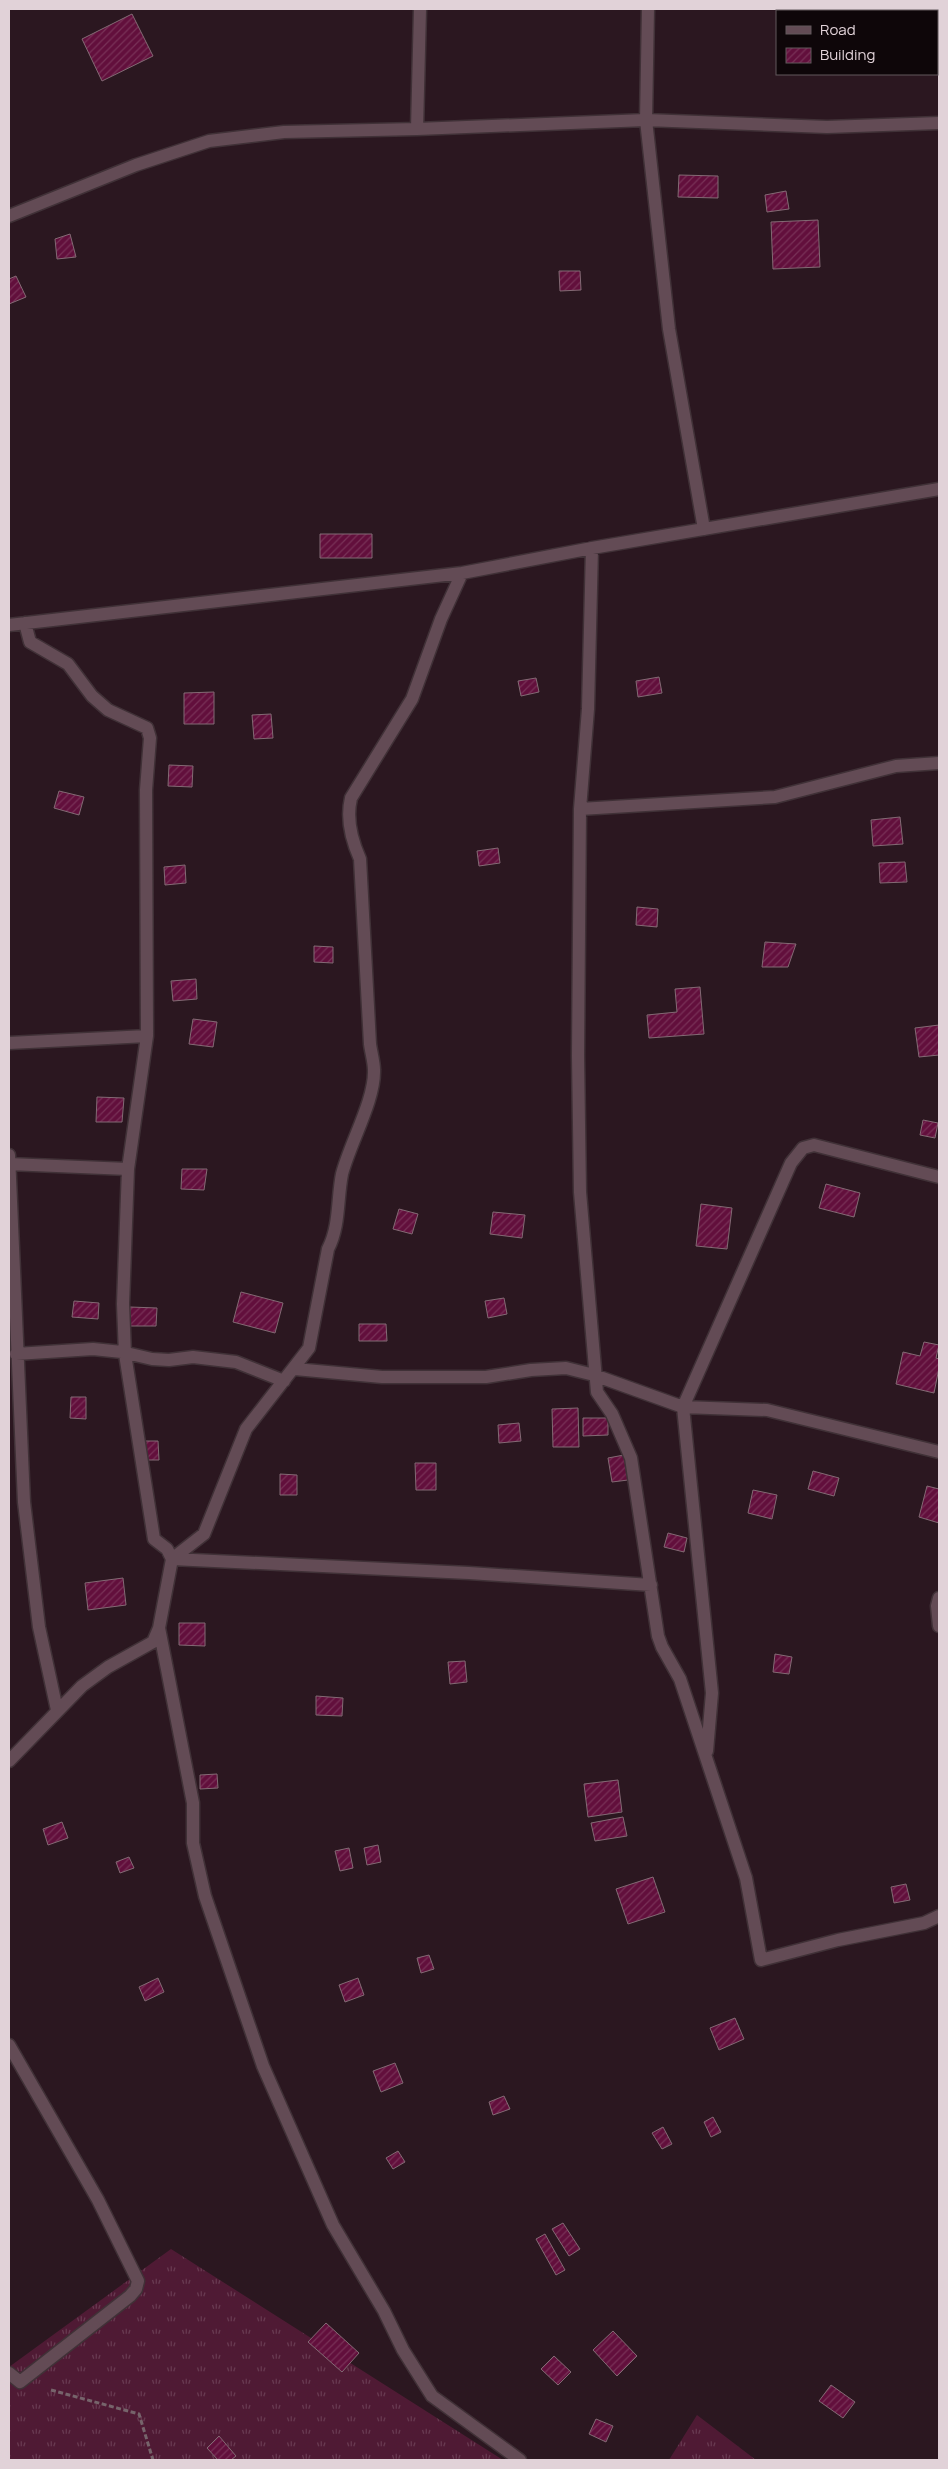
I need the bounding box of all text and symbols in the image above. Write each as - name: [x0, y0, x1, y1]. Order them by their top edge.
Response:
- legend: [776, 10, 938, 75]
- text: Road: [820, 19, 856, 40]
- text: Building: [820, 44, 875, 65]

